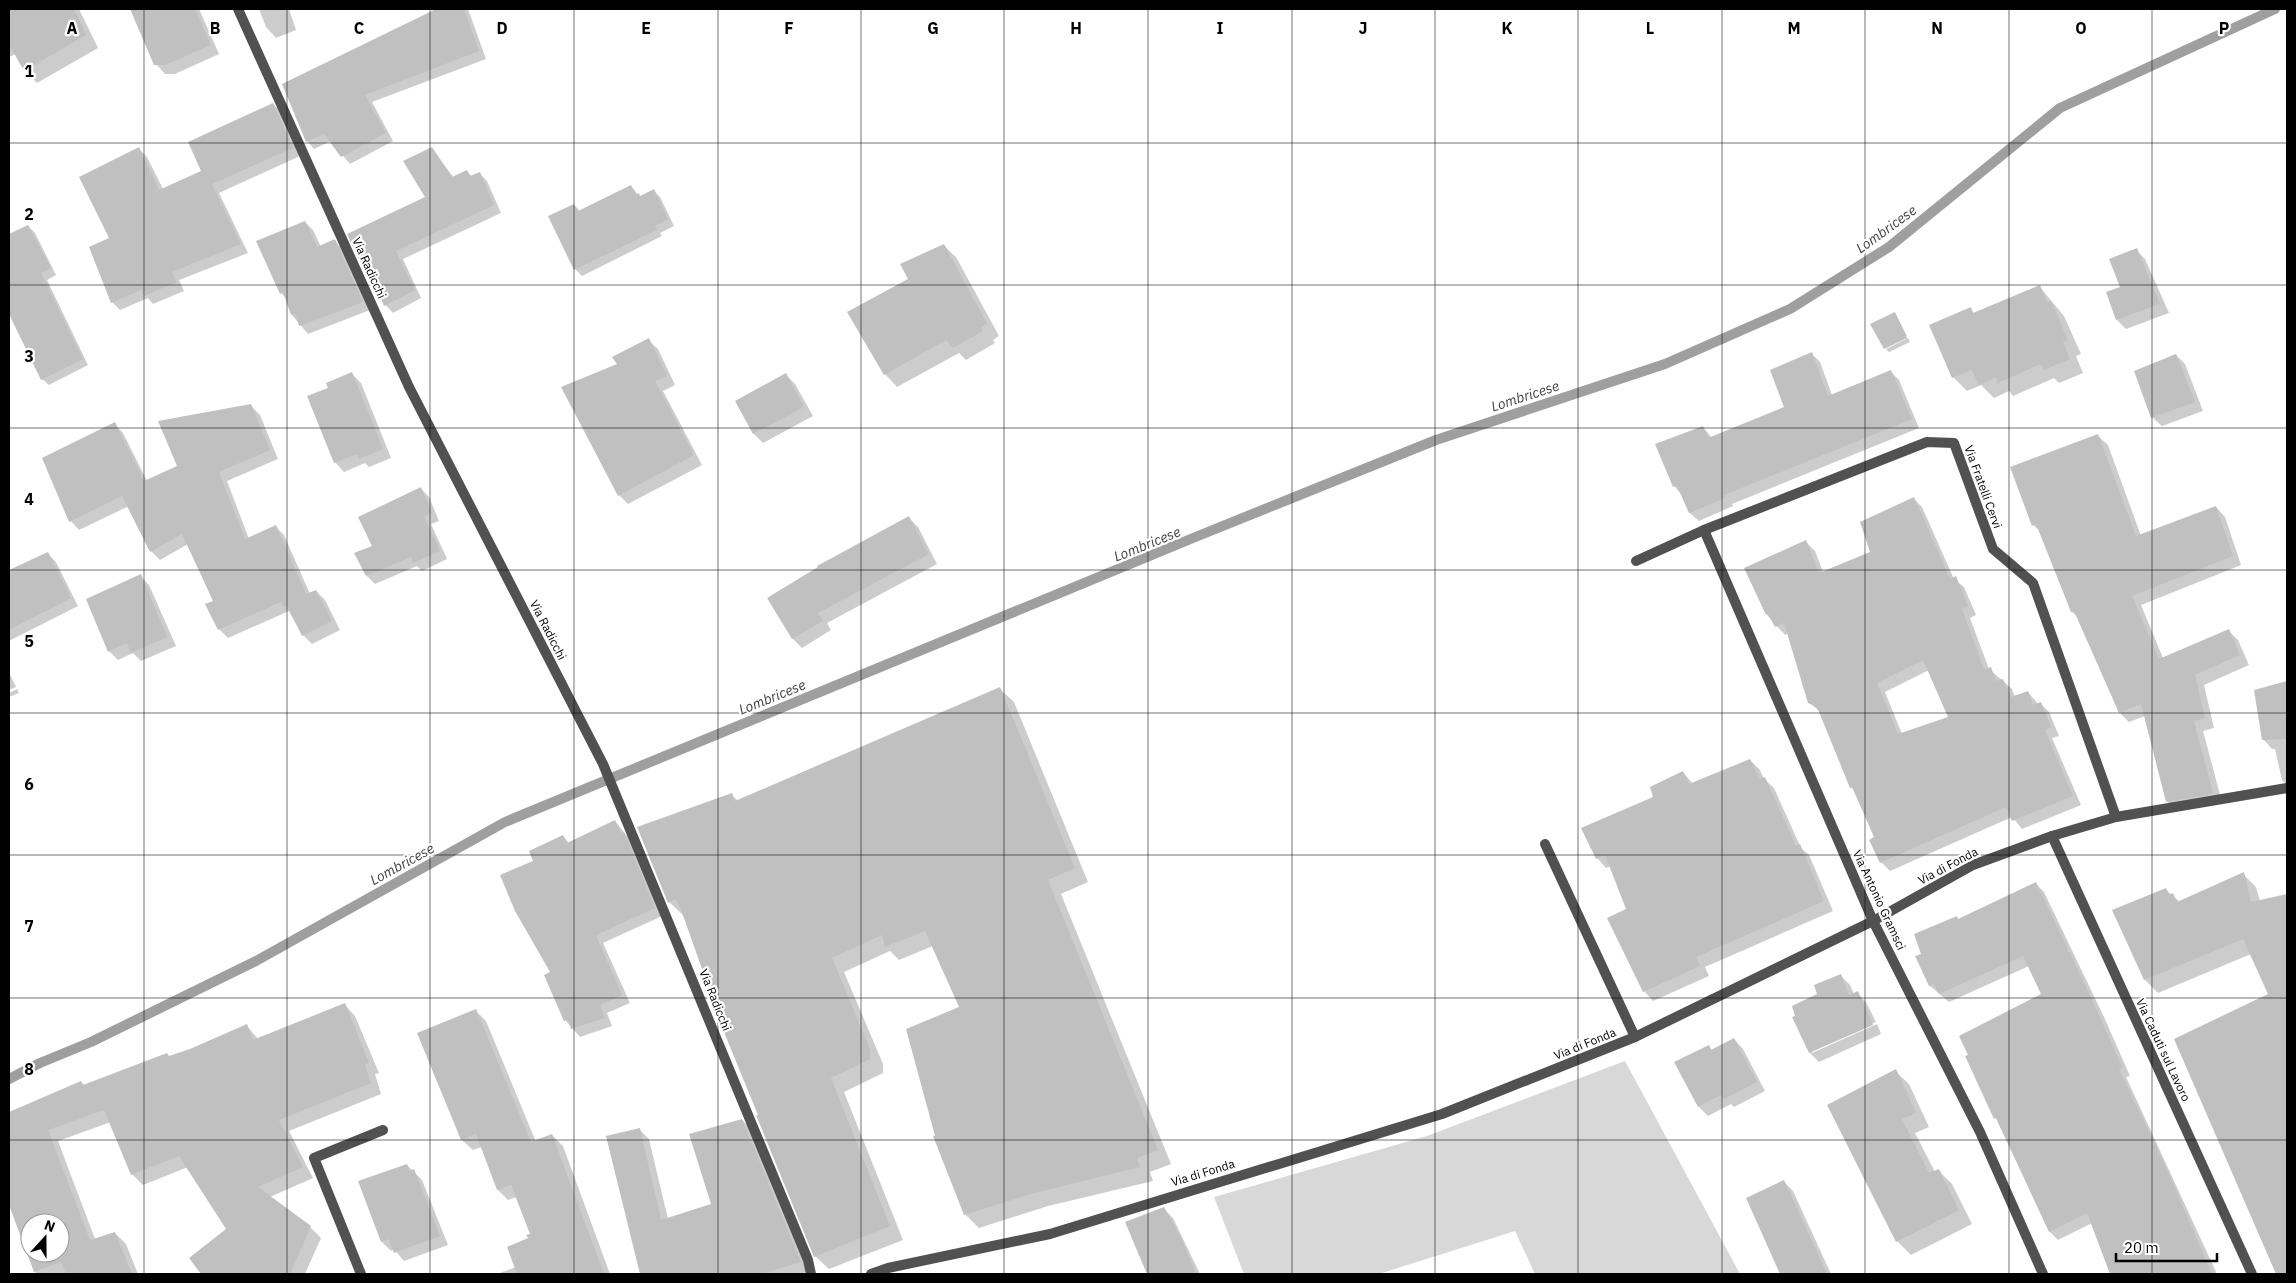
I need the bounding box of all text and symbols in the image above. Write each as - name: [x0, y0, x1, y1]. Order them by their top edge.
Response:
- text: A: [67, 18, 78, 38]
- text: B: [210, 18, 221, 38]
- text: C: [354, 18, 364, 38]
- text: D: [496, 18, 508, 38]
- text: E: [641, 18, 651, 38]
- text: F: [784, 18, 794, 38]
- text: G: [927, 18, 939, 38]
- text: H: [1070, 18, 1082, 38]
- text: I: [1217, 18, 1224, 38]
- text: J: [1359, 18, 1367, 38]
- text: K: [1501, 18, 1513, 38]
- text: L: [1646, 18, 1654, 38]
- text: M: [1787, 18, 1801, 38]
- text: N: [1931, 18, 1943, 38]
- text: O: [2075, 18, 2087, 38]
- text: P: [2219, 18, 2229, 38]
- text: 1: [24, 61, 34, 81]
- water label: Lombricese: [1852, 201, 1920, 257]
- text: 2: [24, 204, 34, 224]
- street label: Via Radicchi: [349, 235, 390, 301]
- text: 3: [24, 346, 34, 366]
- water label: Lombricese: [1489, 377, 1561, 415]
- street label: Via Fratelli Cervi: [1961, 443, 2005, 530]
- text: 4: [24, 489, 34, 509]
- water label: Lombricese: [1111, 522, 1183, 566]
- street label: Via Radicchi: [527, 597, 570, 662]
- text: 5: [24, 631, 34, 651]
- water label: Lombricese: [736, 675, 808, 719]
- text: 6: [24, 774, 34, 794]
- water label: Lombricese: [367, 839, 437, 889]
- street label: Via di Fonda: [1915, 843, 1981, 888]
- street label: Via Antonio Gramsci: [1850, 847, 1909, 952]
- text: 7: [24, 916, 34, 936]
- street label: Via Radicchi: [696, 967, 735, 1033]
- street label: Via Caduti sul Lavoro: [2133, 996, 2194, 1104]
- street label: Via di Fonda: [1552, 1024, 1619, 1063]
- text: 8: [24, 1059, 34, 1079]
- street label: Via di Fonda: [1169, 1156, 1237, 1189]
- north arrow: [20, 1213, 70, 1263]
- text: N: [42, 1216, 58, 1236]
- scale bar: [2116, 1230, 2217, 1262]
- text: 20 m: [2124, 1238, 2159, 1257]

